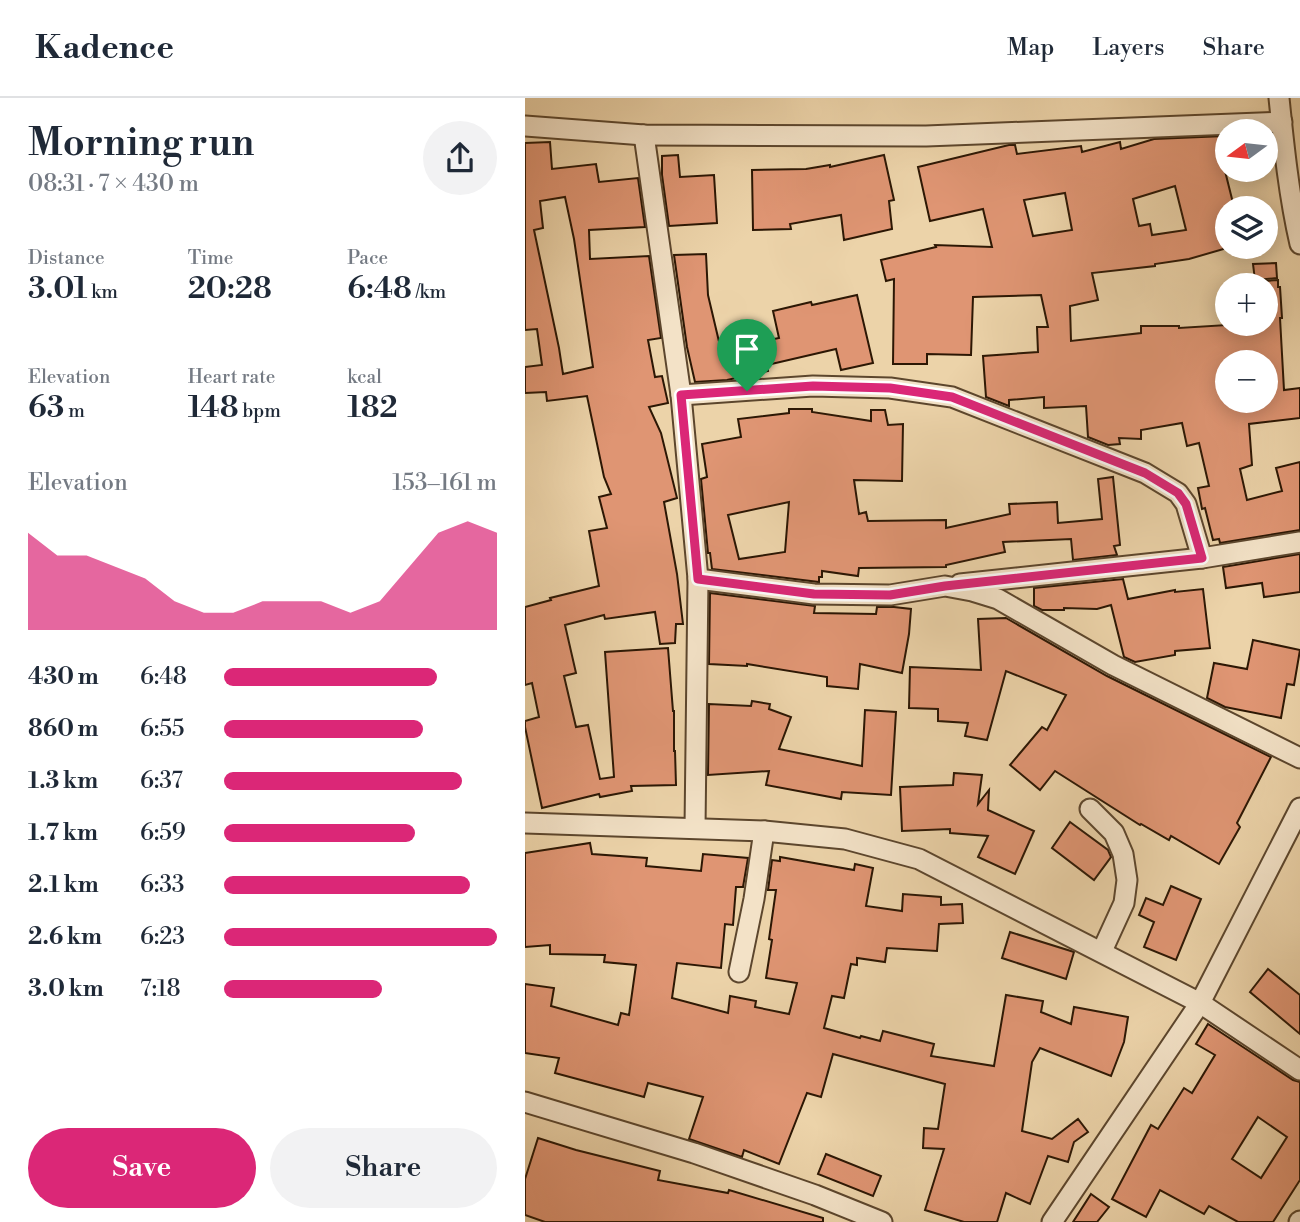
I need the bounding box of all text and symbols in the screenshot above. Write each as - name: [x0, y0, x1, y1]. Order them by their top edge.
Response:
- text: Kadence: [35, 28, 174, 69]
- text: Map: [1007, 33, 1054, 63]
- text: Layers: [1092, 33, 1164, 63]
- text: Share: [1202, 33, 1265, 63]
- north arrow: [1215, 119, 1277, 182]
- map controls: [1215, 119, 1278, 413]
- text: Morning run: [28, 120, 254, 167]
- button: share: [423, 121, 497, 195]
- text: 08:31 · 7 × 430 m: [28, 170, 199, 198]
- button: layers: [1215, 196, 1278, 259]
- text: Distance: [28, 246, 105, 270]
- text: Time: [188, 246, 233, 270]
- text: Pace: [347, 246, 388, 270]
- text: 3.01: [28, 270, 87, 308]
- text: 20:28: [188, 270, 272, 308]
- text: 6:48: [347, 270, 412, 308]
- button: +: [1215, 273, 1278, 336]
- text: km: [87, 280, 118, 304]
- text: /km: [412, 280, 446, 304]
- pin: [717, 319, 777, 391]
- icon: arrive: [728, 330, 766, 368]
- button: −: [1215, 350, 1278, 413]
- text: Elevation: [28, 365, 110, 389]
- text: Heart rate: [188, 365, 275, 389]
- text: kcal: [347, 365, 382, 389]
- text: 63: [28, 389, 64, 427]
- text: 148: [188, 389, 239, 427]
- text: 182: [347, 389, 398, 427]
- text: m: [64, 399, 85, 423]
- text: bpm: [239, 399, 281, 423]
- text: Elevation: [28, 469, 128, 497]
- text: 153–161 m: [392, 469, 497, 497]
- text: 430 m: [28, 663, 99, 691]
- text: 6:48: [140, 663, 187, 691]
- text: 860 m: [28, 715, 98, 743]
- text: 6:55: [140, 715, 184, 743]
- text: 1.3 km: [28, 767, 98, 795]
- text: 6:37: [140, 767, 183, 795]
- text: 1.7 km: [28, 819, 98, 847]
- text: 6:59: [140, 819, 186, 847]
- text: 2.1 km: [28, 871, 99, 899]
- text: 6:33: [140, 871, 185, 899]
- text: 2.6 km: [28, 923, 102, 951]
- text: 6:23: [140, 923, 185, 951]
- text: 3.0 km: [28, 975, 104, 1003]
- text: 7:18: [140, 975, 181, 1003]
- button: Save: [28, 1128, 256, 1208]
- button: Share: [270, 1128, 497, 1208]

